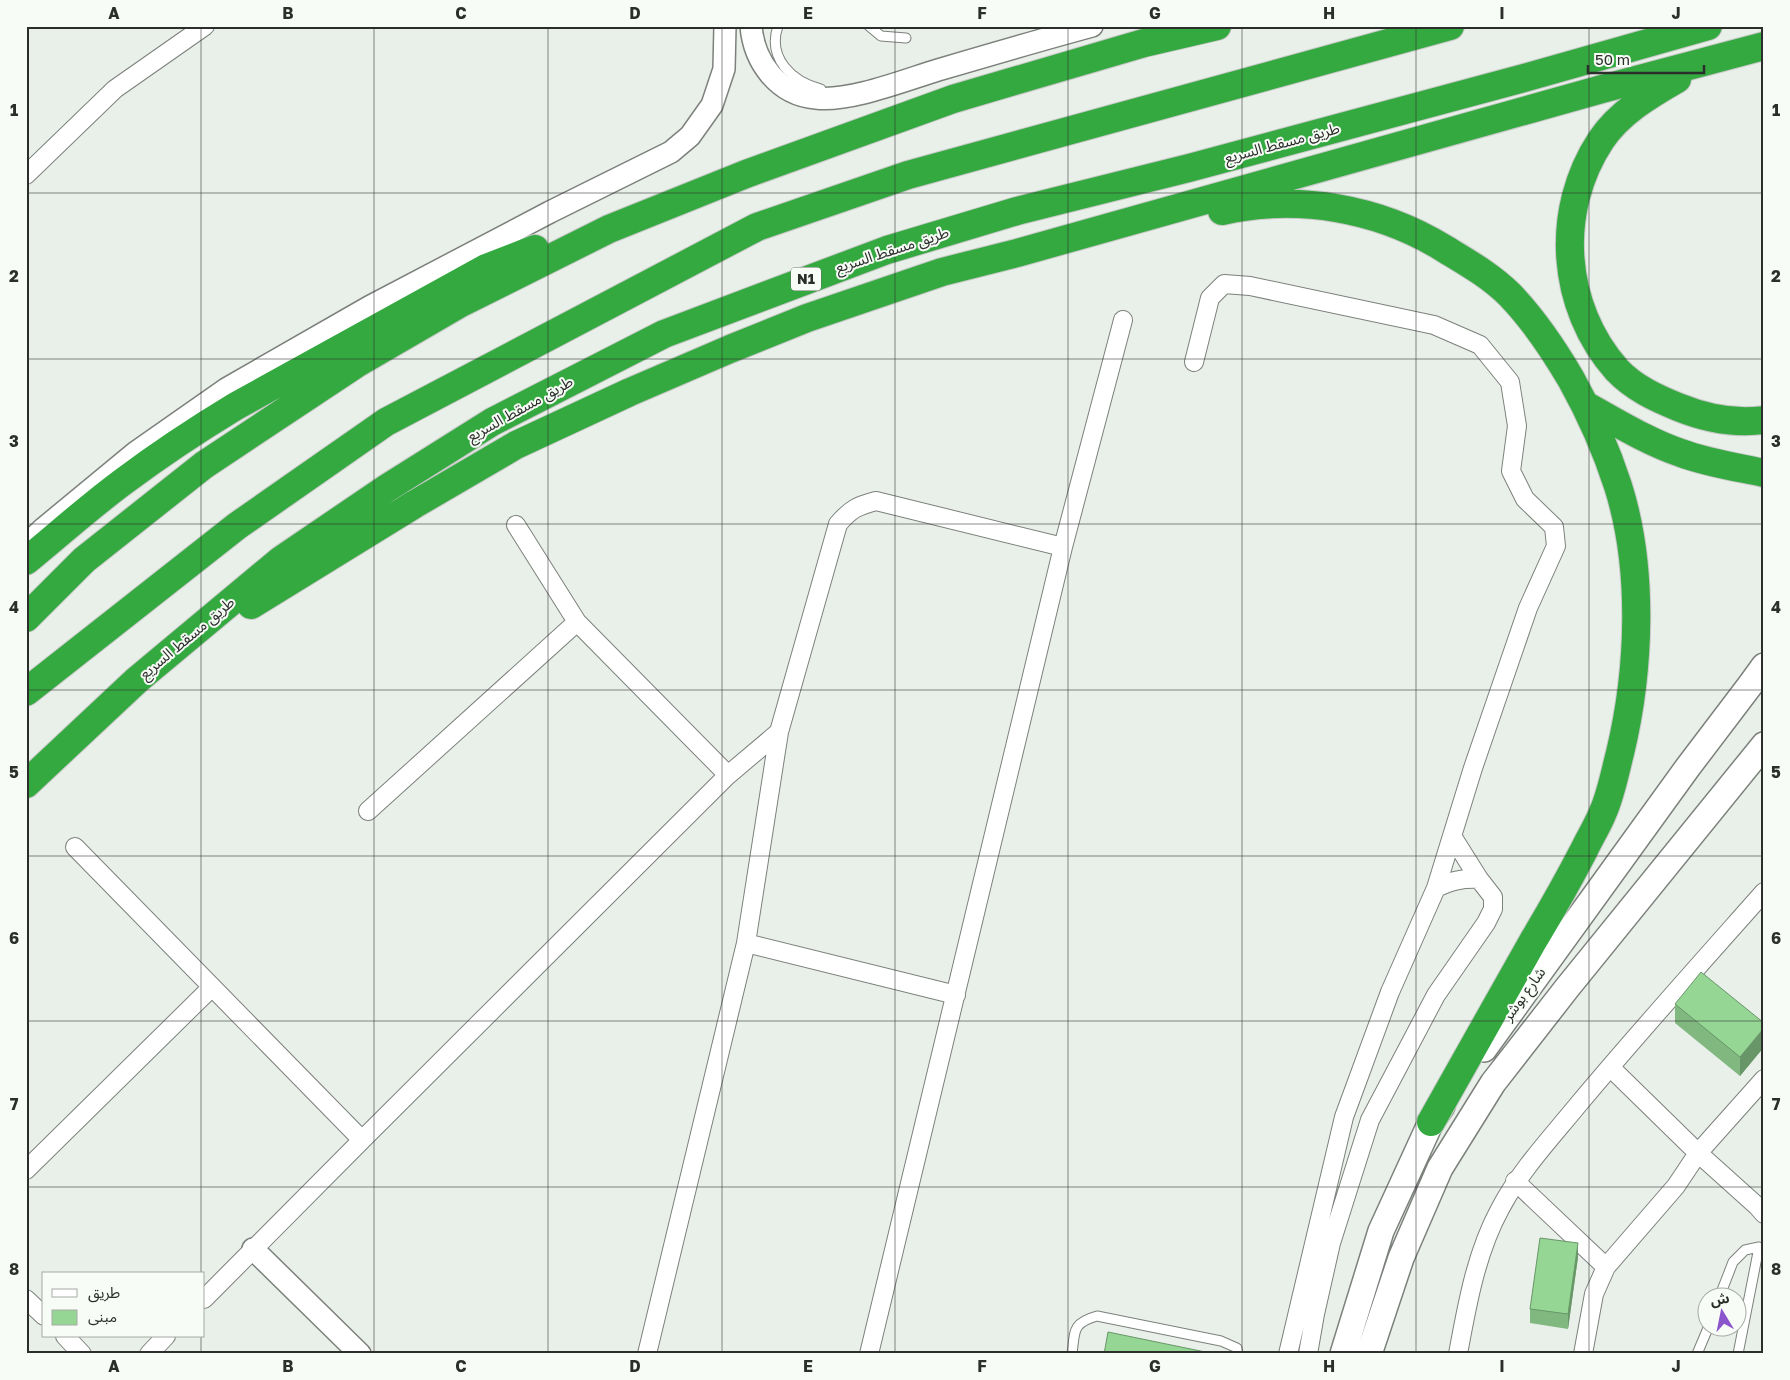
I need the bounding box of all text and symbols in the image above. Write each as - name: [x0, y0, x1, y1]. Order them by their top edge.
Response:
- text: A: [108, 3, 120, 23]
- text: B: [282, 3, 294, 23]
- text: C: [455, 3, 467, 23]
- text: D: [629, 3, 641, 23]
- text: E: [803, 3, 813, 23]
- text: F: [977, 3, 987, 23]
- text: G: [1149, 3, 1161, 23]
- text: H: [1323, 3, 1335, 23]
- text: I: [1499, 3, 1505, 23]
- text: J: [1671, 3, 1681, 23]
- scale bar: [1588, 42, 1704, 74]
- text: 50 m: [1595, 50, 1630, 68]
- text: 1: [10, 100, 18, 120]
- text: 1: [1772, 100, 1780, 120]
- street label: طريق مسقط السريع: [1222, 118, 1342, 170]
- street label: طريق مسقط السريع: [833, 222, 952, 280]
- text: 2: [9, 266, 19, 286]
- text: 2: [1771, 266, 1781, 286]
- road number: N1: [791, 268, 821, 290]
- street label: طريق مسقط السريع: [463, 372, 578, 448]
- text: 3: [9, 431, 19, 451]
- text: 3: [1771, 431, 1781, 451]
- street label: طريق مسقط السريع: [135, 592, 240, 685]
- text: 4: [9, 597, 19, 617]
- text: 4: [1771, 597, 1781, 617]
- text: 5: [9, 762, 19, 782]
- text: 5: [1771, 762, 1781, 782]
- text: 6: [9, 928, 19, 948]
- text: 6: [1771, 928, 1781, 948]
- street label: شارع بوشر: [1497, 963, 1552, 1027]
- text: 7: [10, 1094, 19, 1114]
- text: 7: [1772, 1094, 1781, 1114]
- text: 8: [9, 1259, 19, 1279]
- text: 8: [1771, 1259, 1781, 1279]
- legend: [42, 1272, 205, 1338]
- text: طريق: [88, 1283, 120, 1303]
- north arrow: [1698, 1288, 1748, 1338]
- text: ش: [1709, 1289, 1731, 1309]
- text: مبنى: [88, 1307, 117, 1326]
- text: A: [108, 1356, 120, 1376]
- text: B: [282, 1356, 294, 1376]
- text: C: [455, 1356, 467, 1376]
- text: D: [629, 1356, 641, 1376]
- text: E: [803, 1356, 813, 1376]
- text: F: [977, 1356, 987, 1376]
- text: G: [1149, 1356, 1161, 1376]
- text: H: [1323, 1356, 1335, 1376]
- text: I: [1499, 1356, 1505, 1376]
- text: J: [1671, 1356, 1681, 1376]

